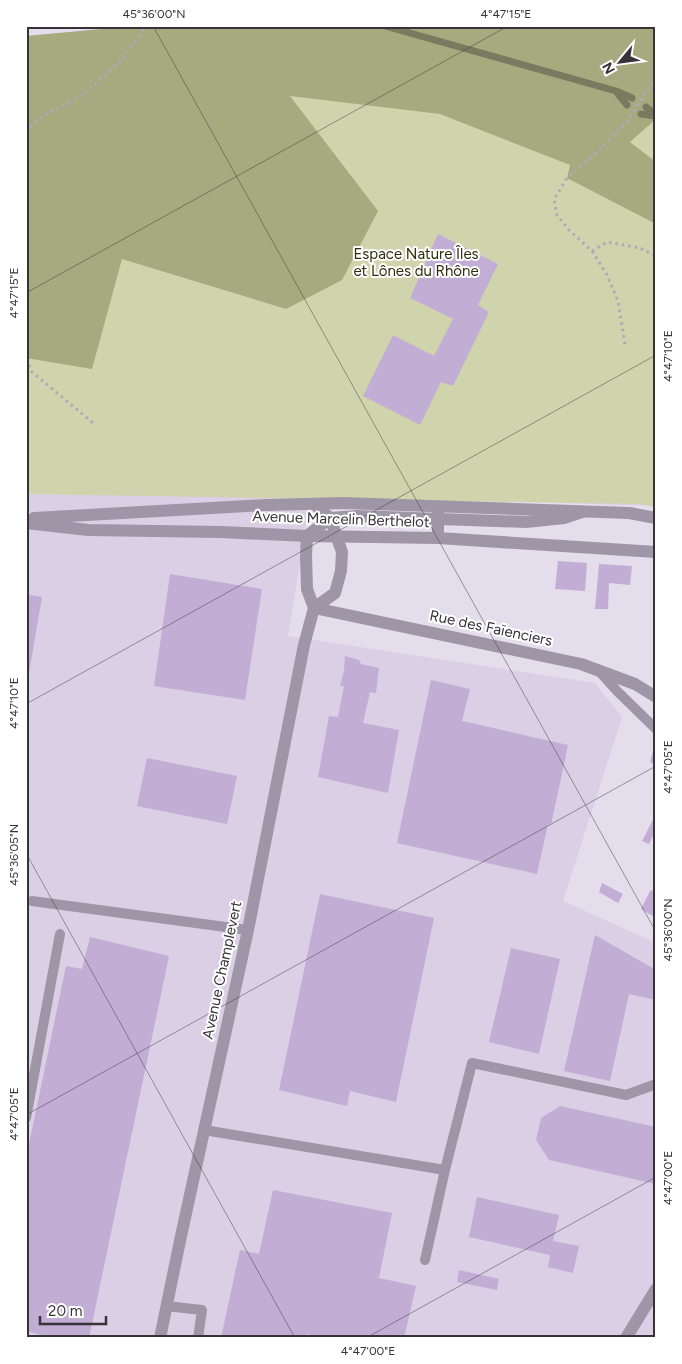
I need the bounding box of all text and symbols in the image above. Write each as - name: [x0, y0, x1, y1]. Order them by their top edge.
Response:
- text: 45°36'00"N: [122, 7, 186, 21]
- text: 4°47'15"E: [481, 7, 531, 21]
- north arrow: [594, 38, 644, 88]
- text: N: [599, 59, 619, 77]
- park label: Espace Nature Îles et Lônes du Rhône: [353, 245, 479, 280]
- text: 4°47'15"E: [7, 268, 21, 318]
- text: 4°47'10"E: [661, 330, 675, 382]
- street label: Avenue Marcelin Berthelot: [252, 507, 430, 531]
- street label: Rue des Faïenciers: [428, 606, 554, 650]
- text: 4°47'10"E: [7, 677, 21, 729]
- text: 4°47'05"E: [661, 740, 675, 794]
- text: 45°36'05"N: [7, 824, 21, 886]
- text: 45°36'00"N: [661, 898, 675, 962]
- street label: Avenue Champlevert: [199, 899, 246, 1041]
- text: 4°47'05"E: [7, 1087, 21, 1141]
- text: 4°47'00"E: [661, 1151, 675, 1205]
- scale bar: [40, 1294, 106, 1326]
- text: 20 m: [48, 1302, 82, 1320]
- text: 4°47'00"E: [341, 1344, 395, 1358]

